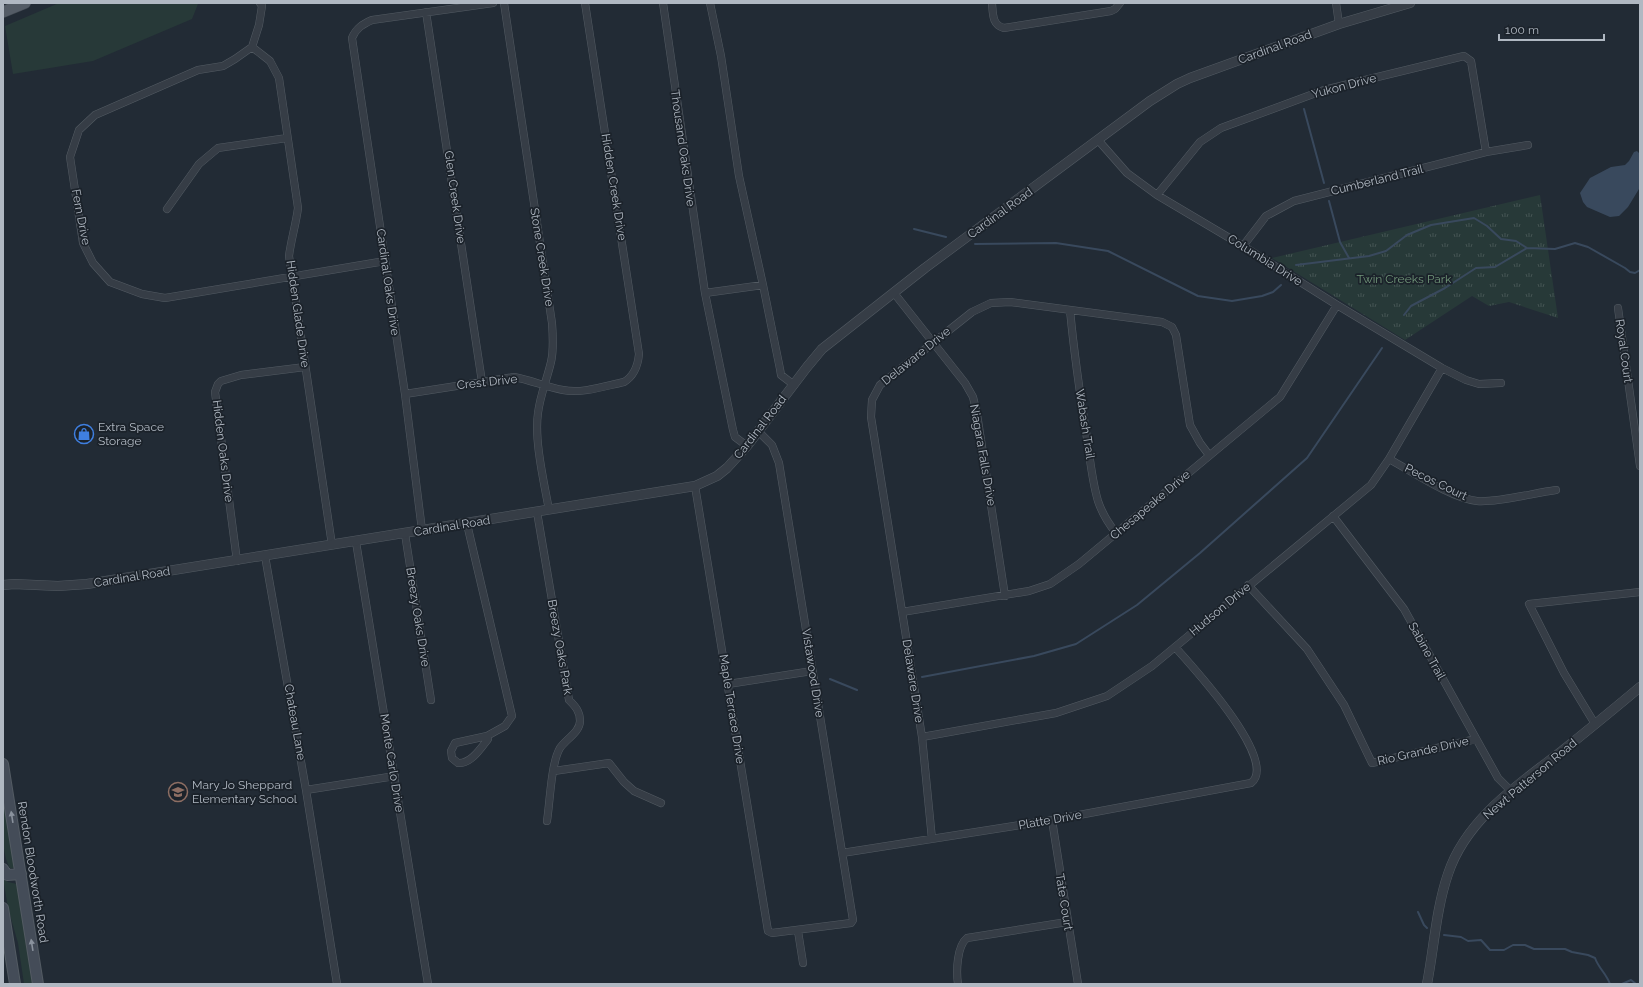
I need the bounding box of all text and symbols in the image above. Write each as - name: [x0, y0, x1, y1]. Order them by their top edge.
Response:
- scale bar: [1499, 16, 1604, 42]
- text: 100 m: [1505, 23, 1539, 37]
- street label: Cardinal Road: [1236, 27, 1314, 67]
- street label: Yukon Drive: [1310, 71, 1378, 101]
- street label: Thousand Oaks Drive: [668, 89, 698, 207]
- street label: Hidden Creek Drive: [599, 133, 629, 241]
- street label: Glen Creek Drive: [442, 150, 468, 244]
- street label: Cumberland Trail: [1329, 162, 1425, 198]
- street label: Cardinal Road: [965, 185, 1035, 241]
- street label: Fern Drive: [69, 188, 93, 246]
- street label: Stone Creek Drive: [527, 207, 557, 307]
- street label: Cardinal Oaks Drive: [374, 228, 402, 336]
- street label: Columbia Drive: [1225, 232, 1305, 288]
- street label: Hidden Glade Drive: [284, 259, 312, 369]
- park label: Twin Creeks Park: [1357, 272, 1452, 286]
- street label: Royal Court: [1613, 318, 1635, 384]
- street label: Delaware Drive: [879, 324, 953, 388]
- street label: Crest Drive: [456, 372, 518, 392]
- street label: Wabash Trail: [1073, 388, 1098, 461]
- street label: Cardinal Road: [731, 392, 789, 462]
- street label: Hidden Oaks Drive: [210, 399, 236, 503]
- street label: Niagara Falls Drive: [967, 403, 999, 507]
- place label: Extra Space Storage: [98, 420, 164, 448]
- shop icon: Extra Space Storage: [73, 423, 95, 445]
- street label: Pecos Court: [1403, 461, 1469, 503]
- street label: Chesapeake Drive: [1107, 467, 1193, 543]
- street label: Cardinal Road: [413, 513, 491, 539]
- street label: Cardinal Road: [93, 564, 171, 590]
- street label: Breezy Oaks Drive: [403, 566, 433, 668]
- street label: Hudson Drive: [1187, 580, 1253, 638]
- street label: Breezy Oaks Park: [545, 598, 575, 696]
- street label: Sabine Trail: [1405, 620, 1449, 683]
- street label: Vistawood Drive: [799, 628, 827, 718]
- street label: Delaware Drive: [900, 638, 926, 724]
- street label: Maple Terrace Drive: [716, 653, 748, 765]
- street label: Chateau Lane: [281, 683, 309, 761]
- street label: Monte Carlo Drive: [377, 713, 407, 813]
- street label: Rio Grande Drive: [1376, 734, 1470, 768]
- street label: Newt Patterson Road: [1480, 736, 1580, 822]
- place label: Mary Jo Sheppard Elementary School: [192, 778, 298, 806]
- school or university icon: Mary Jo Sheppard Elementary School: [167, 781, 189, 803]
- street label: Rendon Bloodworth Road: [15, 800, 51, 944]
- street label: Platte Drive: [1017, 808, 1083, 832]
- one-way arrow: [9, 811, 15, 823]
- street label: Tate Court: [1053, 873, 1075, 931]
- one-way arrow: [29, 939, 35, 952]

